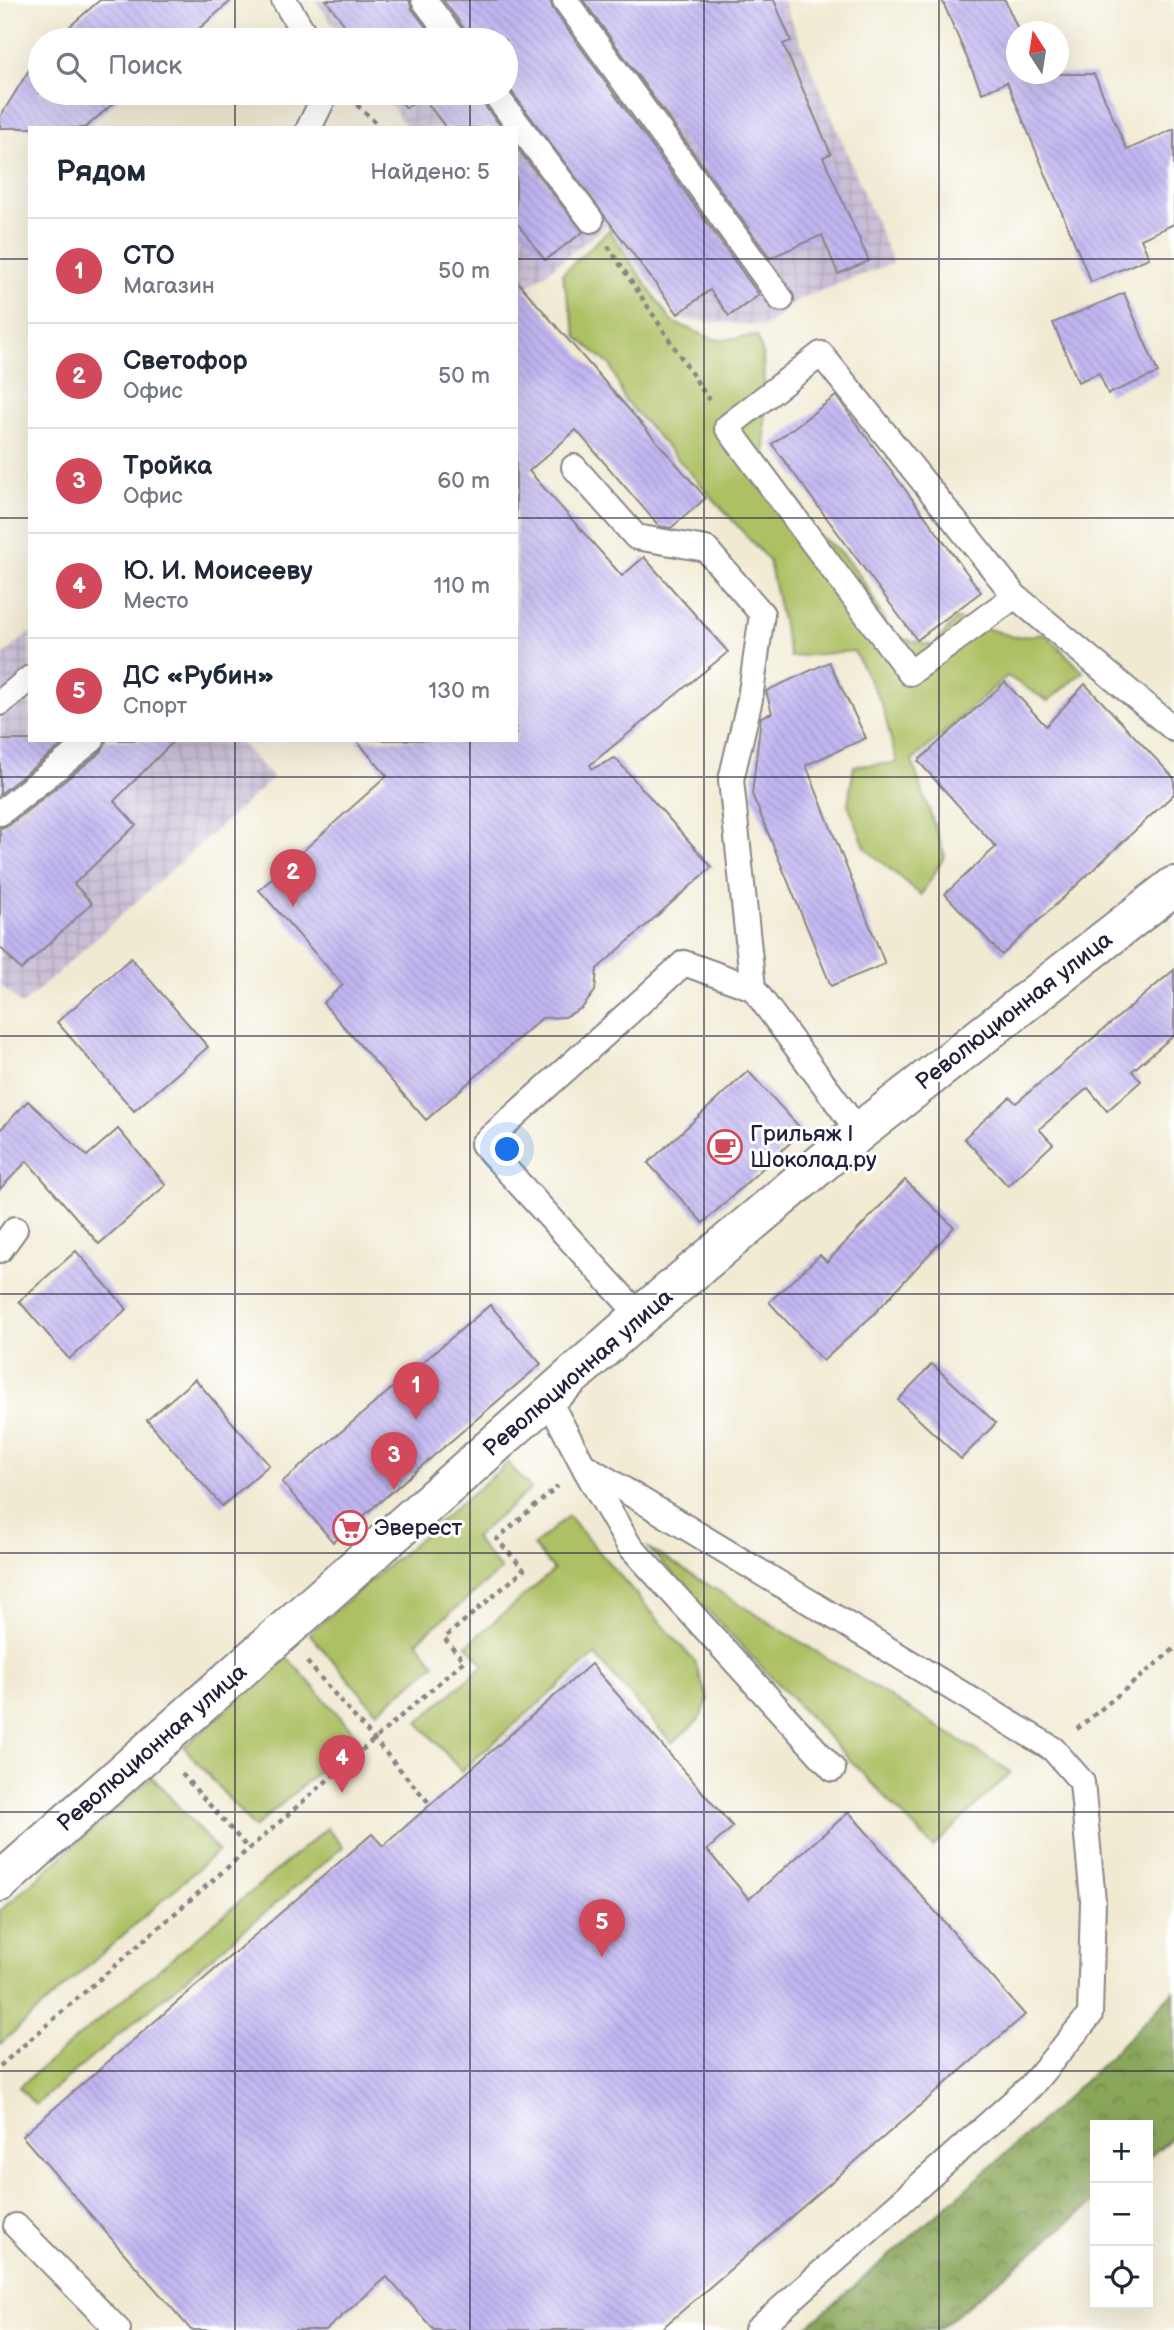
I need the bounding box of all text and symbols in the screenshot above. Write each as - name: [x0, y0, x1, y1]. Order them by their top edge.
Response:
- north arrow: [1006, 21, 1069, 84]
- search box: [28, 28, 518, 105]
- icon: search: [52, 48, 90, 86]
- text: Поиск: [108, 51, 182, 82]
- text: Рядом: [56, 154, 146, 190]
- text: Найдено: 5: [370, 158, 490, 186]
- text: СТО: [123, 241, 175, 272]
- text: 1: [74, 257, 84, 285]
- text: 50 m: [438, 257, 490, 285]
- text: Магазин: [123, 272, 215, 300]
- text: Светофор: [123, 346, 248, 377]
- text: 2: [72, 362, 86, 390]
- text: 50 m: [438, 362, 490, 390]
- text: Офис: [123, 377, 183, 405]
- text: Тройка: [123, 451, 212, 482]
- text: 3: [72, 467, 86, 495]
- text: 60 m: [437, 467, 490, 495]
- text: Офис: [123, 482, 183, 510]
- text: Ю. И. Моисееву: [123, 556, 313, 587]
- text: 4: [72, 572, 86, 600]
- text: 110 m: [433, 572, 490, 600]
- text: Место: [123, 587, 189, 615]
- text: ДС «Рубин»: [123, 661, 274, 692]
- text: 5: [72, 677, 86, 705]
- text: 130 m: [428, 677, 490, 705]
- text: Спорт: [123, 692, 187, 720]
- pin: 2: [270, 849, 316, 907]
- street label: Революционная улица: [910, 925, 1118, 1097]
- place label: Грильяж | Шоколад.ру: [750, 1120, 877, 1174]
- cafe icon: Грильяж | Шоколад.ру: [706, 1128, 744, 1166]
- your location: [490, 1132, 524, 1166]
- street label: Революционная улица: [478, 1283, 679, 1463]
- pin: 1: [393, 1362, 439, 1420]
- pin: 3: [371, 1432, 417, 1490]
- supermarket icon: Эверест: [331, 1509, 369, 1547]
- place label: Эверест: [374, 1514, 463, 1542]
- street label: Революционная улица: [52, 1658, 253, 1838]
- pin: 4: [319, 1735, 365, 1793]
- pin: 5: [579, 1899, 625, 1957]
- map controls: [1090, 2120, 1153, 2309]
- button: +: [1090, 2120, 1153, 2183]
- button: −: [1090, 2183, 1153, 2246]
- button: locate: [1090, 2246, 1153, 2309]

